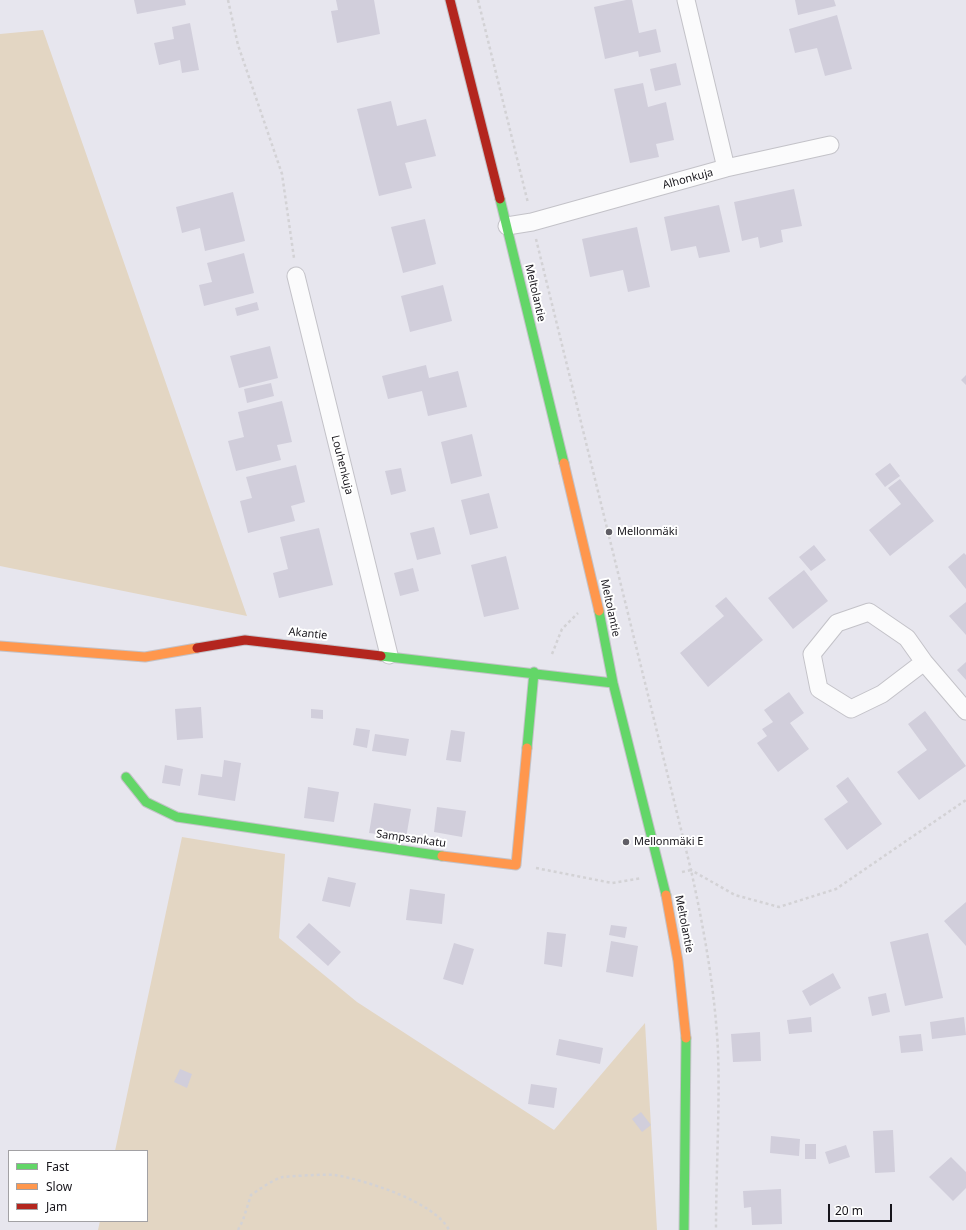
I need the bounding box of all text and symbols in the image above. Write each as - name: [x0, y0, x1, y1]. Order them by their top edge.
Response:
- street label: Alhonkuja: [661, 166, 715, 192]
- street label: Meltolantie: [522, 263, 548, 323]
- street label: Louhenkuja: [328, 434, 356, 496]
- place label: Mellonmäki: [617, 525, 677, 539]
- marker: Mellonmäki: [604, 527, 614, 537]
- street label: Meltolantie: [597, 578, 623, 638]
- street label: Akantie: [288, 625, 328, 643]
- street label: Sampsankatu: [375, 828, 447, 850]
- place label: Mellonmäki E: [634, 835, 703, 849]
- marker: Mellonmäki E: [621, 837, 631, 847]
- street label: Meltolantie: [672, 894, 696, 954]
- legend: [8, 1150, 148, 1222]
- text: Fast: [46, 1158, 69, 1175]
- text: Slow: [46, 1178, 72, 1195]
- scale bar: [830, 1196, 894, 1222]
- text: Jam: [46, 1198, 67, 1215]
- text: 20 m: [835, 1202, 863, 1219]

